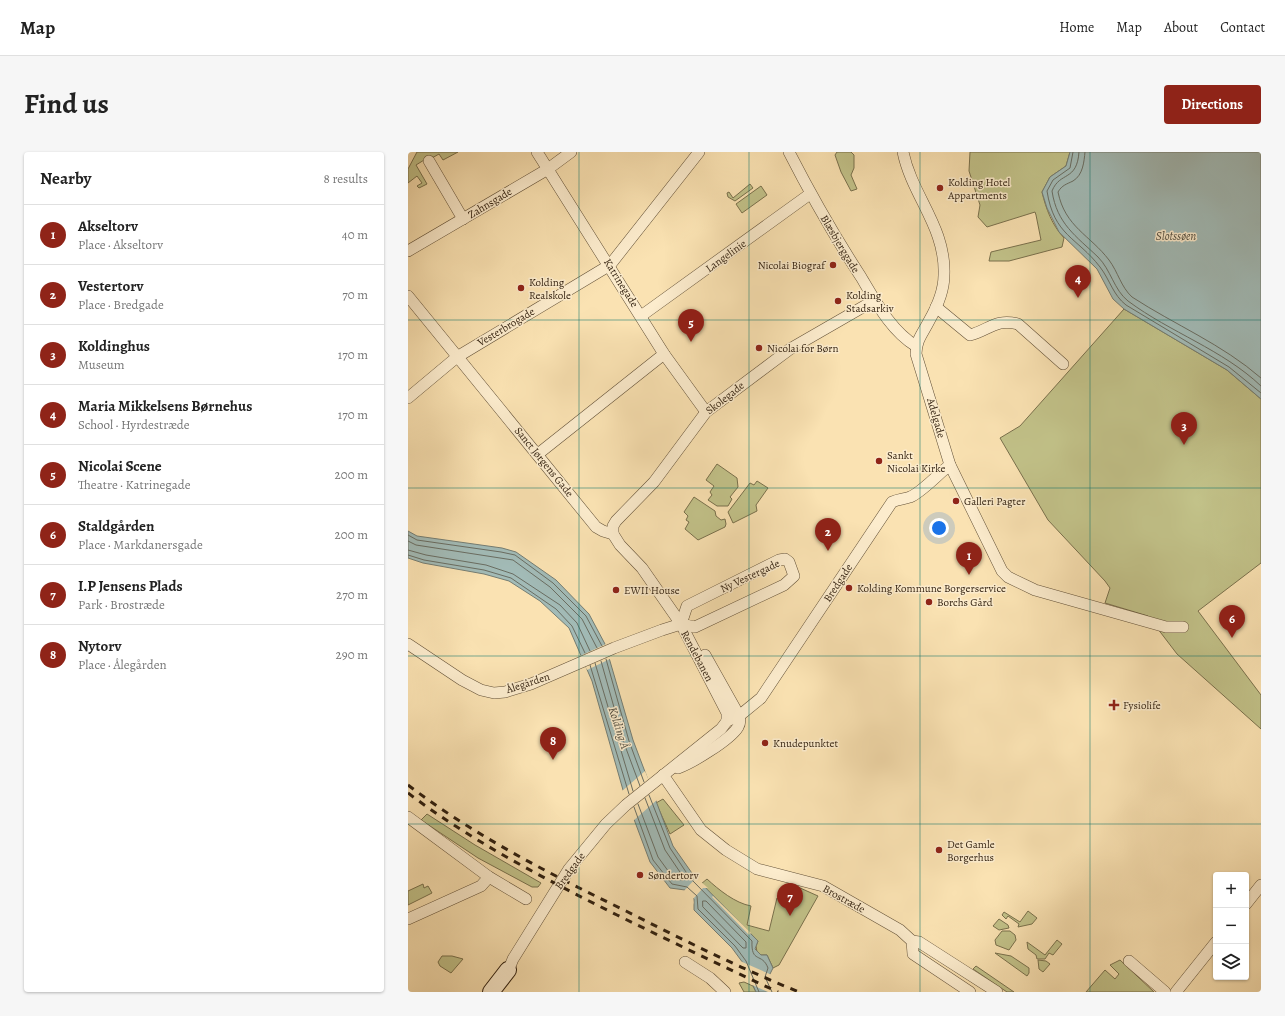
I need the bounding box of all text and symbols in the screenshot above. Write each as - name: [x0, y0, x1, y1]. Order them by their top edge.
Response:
- text: Map: [20, 15, 55, 41]
- text: Home: [1059, 18, 1094, 37]
- text: Map: [1116, 18, 1142, 37]
- text: About: [1164, 18, 1198, 37]
- text: Contact: [1220, 18, 1265, 37]
- text: Find us: [24, 85, 109, 123]
- button: Directions: [1164, 85, 1261, 124]
- text: Nearby: [40, 167, 91, 190]
- text: 8 results: [324, 170, 368, 187]
- place label: Kolding Hotel Appartments: [947, 175, 1011, 203]
- marker: Kolding Hotel Appartments: [935, 183, 945, 193]
- street label: Zahnsgade: [465, 184, 515, 222]
- street label: Blæsbjerggade: [817, 212, 863, 276]
- text: Akseltorv: [78, 216, 138, 236]
- text: 1: [51, 226, 55, 243]
- text: 40 m: [342, 226, 368, 243]
- water label: Slotssøen: [1156, 228, 1196, 244]
- text: Place · Akseltorv: [78, 236, 163, 253]
- street label: Langelinie: [703, 236, 749, 276]
- street label: Katrinegade: [600, 256, 642, 310]
- place label: Nicolai Biograf: [758, 258, 826, 273]
- marker: Nicolai Biograf: [828, 260, 838, 270]
- pin: 4: [1065, 265, 1091, 298]
- place label: Kolding Realskole: [529, 275, 571, 303]
- text: Vestertorv: [78, 276, 144, 296]
- marker: Kolding Realskole: [516, 283, 526, 293]
- text: 2: [50, 286, 56, 303]
- text: 70 m: [342, 286, 368, 303]
- place label: Kolding Stadsarkiv: [846, 288, 894, 316]
- text: Place · Bredgade: [78, 296, 164, 313]
- marker: Kolding Stadsarkiv: [833, 296, 843, 306]
- street label: Vesterbrogade: [474, 304, 538, 351]
- pin: 5: [678, 309, 704, 342]
- text: Koldinghus: [78, 336, 150, 356]
- place label: Nicolai for Børn: [767, 341, 838, 356]
- marker: Nicolai for Børn: [754, 343, 764, 353]
- text: 3: [50, 346, 56, 363]
- text: 170 m: [338, 346, 368, 363]
- text: Museum: [78, 356, 125, 373]
- street label: Skolegade: [703, 378, 748, 418]
- street label: Adelgade: [923, 395, 949, 440]
- text: Maria Mikkelsens Børnehus: [78, 396, 252, 416]
- text: 4: [50, 406, 56, 423]
- text: 170 m: [338, 406, 368, 423]
- pin: 3: [1171, 412, 1197, 445]
- text: School · Hyrdestræde: [78, 416, 189, 433]
- street label: Sanct Jørgens Gade: [511, 424, 577, 500]
- place label: Sankt Nicolai Kirke: [887, 448, 945, 476]
- text: Nicolai Scene: [78, 456, 162, 476]
- marker: Sankt Nicolai Kirke: [874, 456, 884, 466]
- text: 5: [50, 466, 56, 483]
- text: 200 m: [335, 466, 368, 483]
- text: Theatre · Katrinegade: [78, 476, 191, 493]
- place label: Galleri Pagter: [964, 494, 1025, 509]
- marker: Galleri Pagter: [951, 496, 961, 506]
- text: Staldgården: [78, 516, 154, 536]
- pin: 2: [815, 518, 841, 551]
- your location: [929, 518, 949, 538]
- text: 6: [50, 526, 56, 543]
- text: 200 m: [335, 526, 368, 543]
- text: Place · Markdanersgade: [78, 536, 203, 553]
- pin: 1: [956, 542, 982, 575]
- street label: Ny Vestergade: [718, 556, 782, 596]
- street label: Bredgade: [820, 561, 856, 605]
- text: I.P Jensens Plads: [78, 576, 183, 596]
- place label: Kolding Kommune Borgerservice: [857, 581, 1006, 596]
- place label: EWII House: [624, 583, 680, 598]
- marker: Kolding Kommune Borgerservice: [844, 583, 854, 593]
- marker: EWII House: [611, 585, 621, 595]
- text: 7: [50, 586, 56, 603]
- text: 270 m: [336, 586, 368, 603]
- place label: Borchs Gård: [937, 595, 993, 610]
- text: Park · Brostræde: [78, 596, 165, 613]
- marker: Borchs Gård: [924, 597, 934, 607]
- pin: 6: [1219, 605, 1245, 638]
- street label: Rendebanen: [677, 628, 717, 684]
- text: Nytorv: [78, 636, 122, 656]
- text: 8: [50, 646, 56, 663]
- text: 290 m: [336, 646, 368, 663]
- text: Place · Ålegården: [78, 656, 167, 673]
- street label: Ålegården: [503, 669, 552, 697]
- place label: Fysiolife: [1123, 698, 1161, 713]
- marker: Fysiolife: [1108, 699, 1120, 711]
- water label: Kolding Å: [605, 705, 633, 751]
- pin: 8: [540, 727, 566, 760]
- place label: Knudepunktet: [773, 736, 839, 751]
- marker: Knudepunktet: [760, 738, 770, 748]
- place label: Det Gamle Borgerhus: [947, 837, 995, 865]
- marker: Det Gamle Borgerhus: [934, 845, 944, 855]
- street label: Bredgade: [551, 849, 589, 893]
- place label: Søndertorv: [648, 868, 699, 883]
- marker: Søndertorv: [635, 870, 645, 880]
- map controls: [1213, 872, 1249, 980]
- button: +: [1213, 872, 1249, 908]
- street label: Brostræde: [820, 881, 868, 917]
- pin: 7: [777, 883, 803, 916]
- button: −: [1213, 908, 1249, 944]
- button: layers: [1213, 944, 1249, 980]

